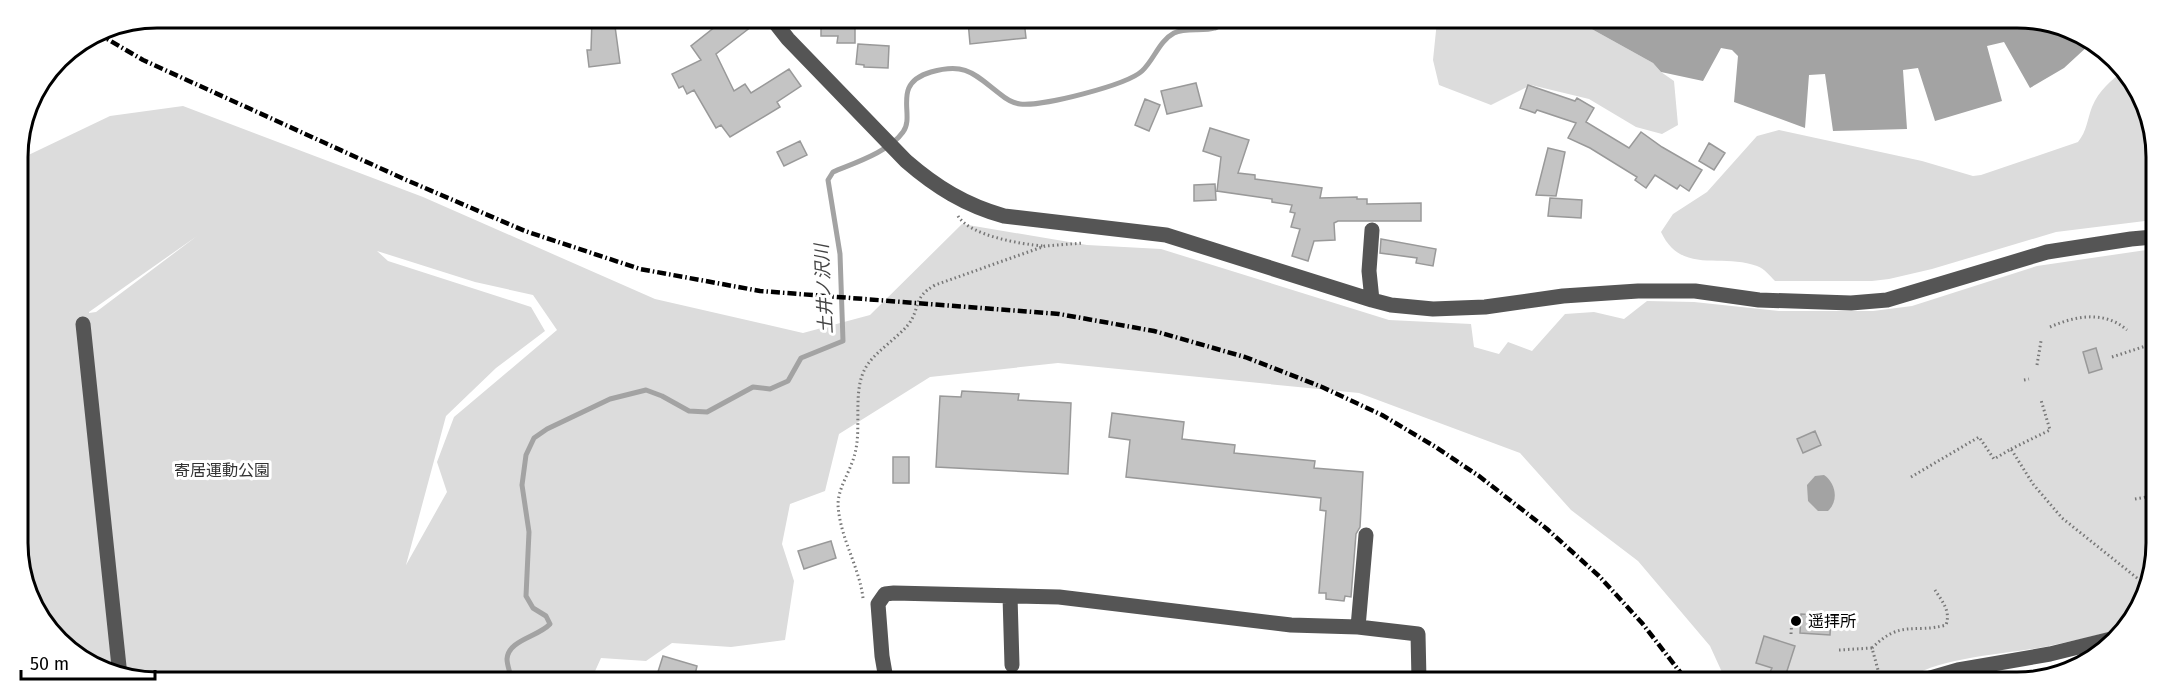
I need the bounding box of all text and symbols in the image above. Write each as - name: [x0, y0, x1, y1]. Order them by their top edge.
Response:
- water label: 土井ノ沢川: [811, 241, 837, 335]
- park label: 寄居運動公園: [174, 461, 270, 480]
- place label: 遥拝所: [1808, 612, 1856, 631]
- marker: 遥拝所: [1789, 614, 1803, 628]
- scale bar: [21, 643, 154, 681]
- text: 50 m: [30, 653, 69, 675]

